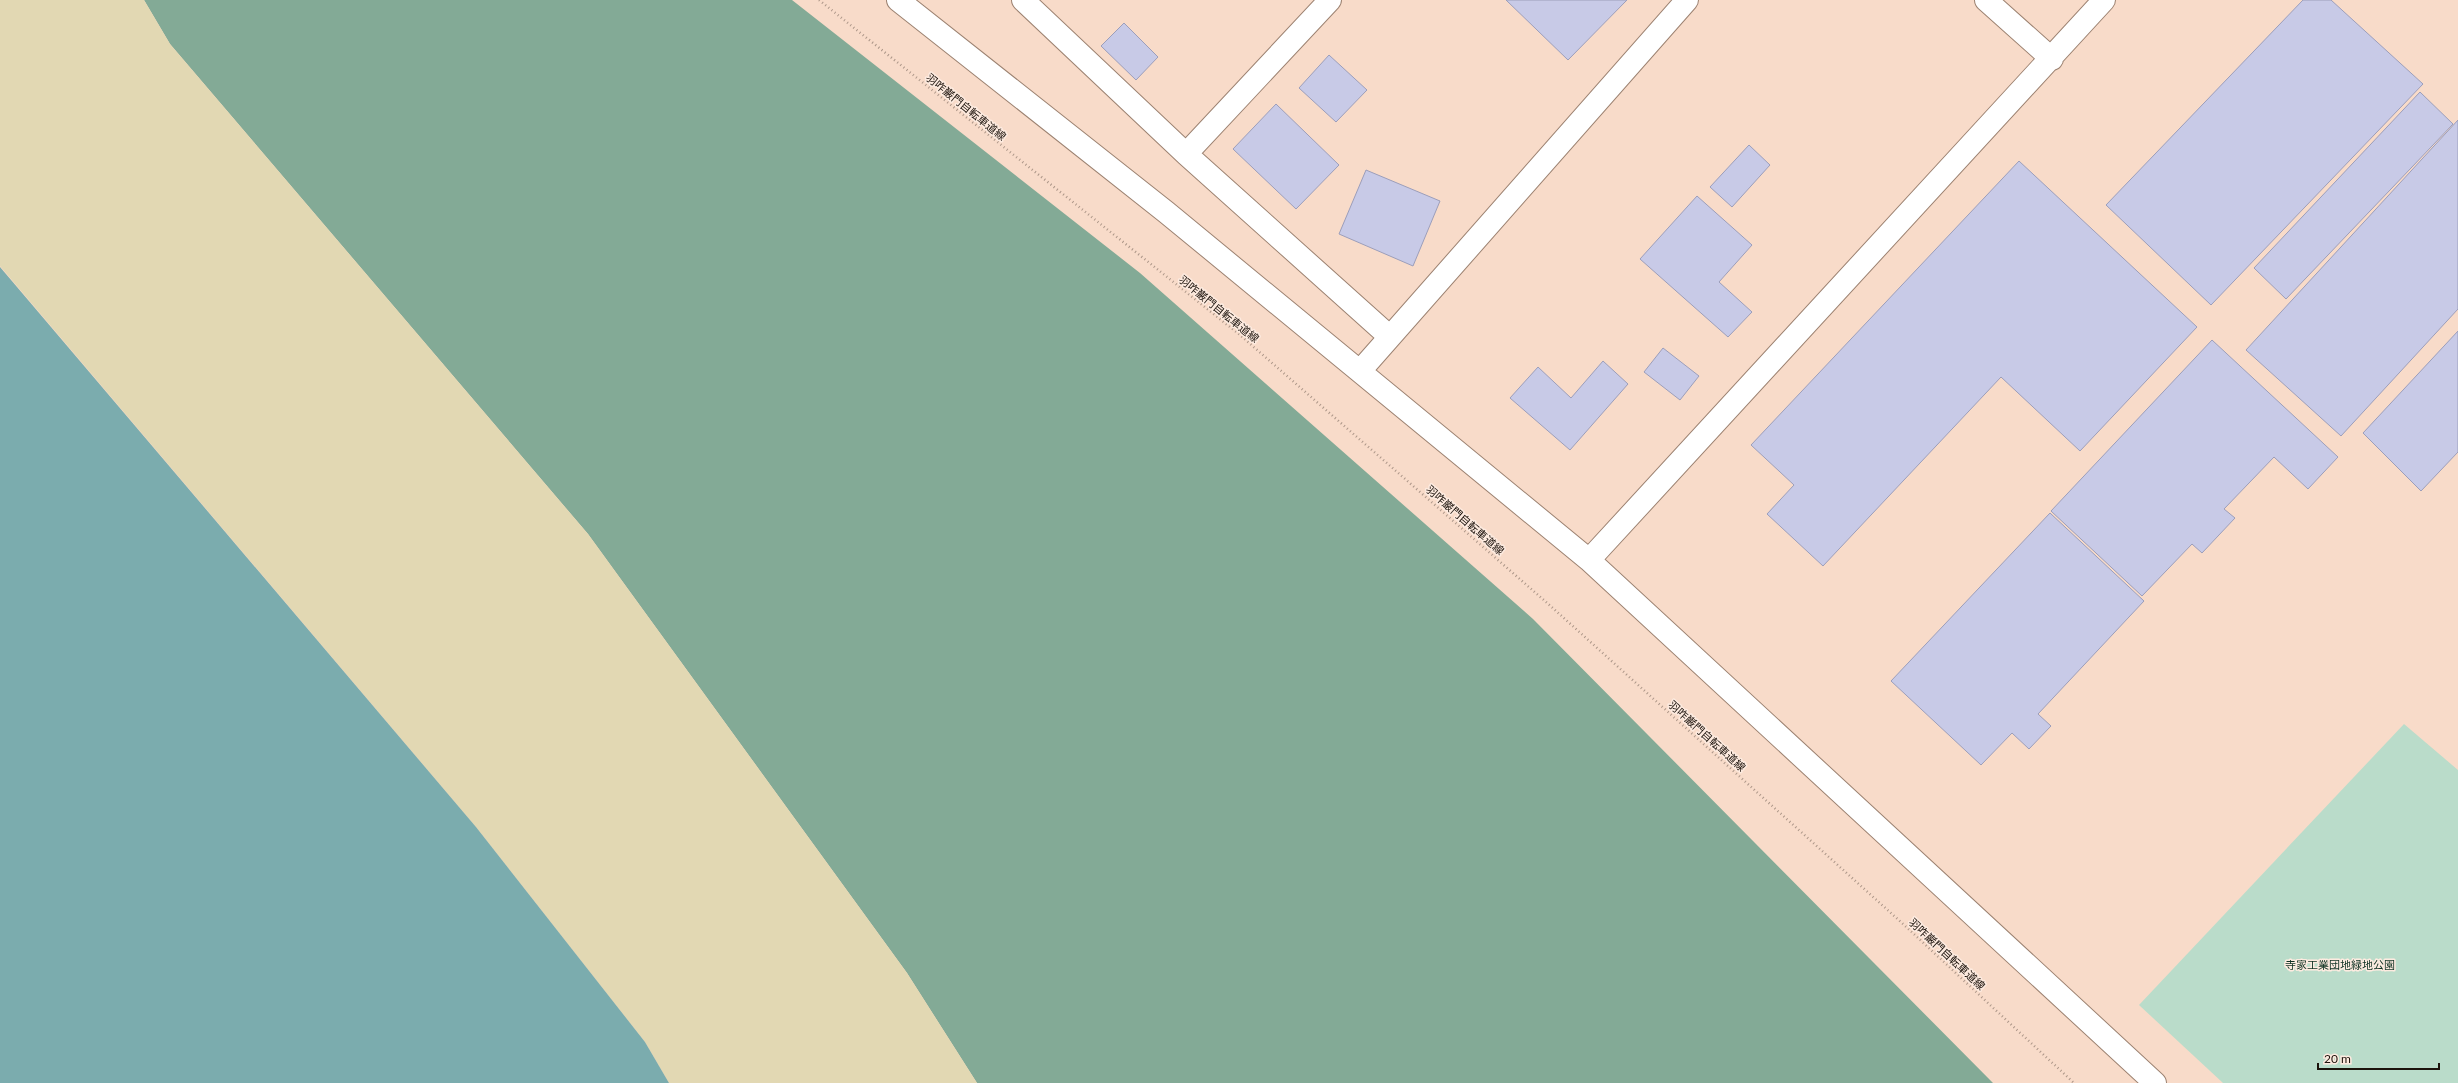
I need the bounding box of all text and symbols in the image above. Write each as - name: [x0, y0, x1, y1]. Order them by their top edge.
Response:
- street label: 羽咋巌門自転車道線: [924, 70, 1009, 143]
- street label: 羽咋巌門自転車道線: [1177, 272, 1262, 345]
- street label: 羽咋巌門自転車道線: [1424, 482, 1507, 557]
- street label: 羽咋巌門自転車道線: [1666, 698, 1748, 774]
- street label: 羽咋巌門自転車道線: [1907, 915, 1988, 992]
- park label: 寺家工業団地緑地公園: [2285, 958, 2395, 971]
- scale bar: [2318, 1045, 2439, 1071]
- text: 20 m: [2324, 1051, 2351, 1066]

